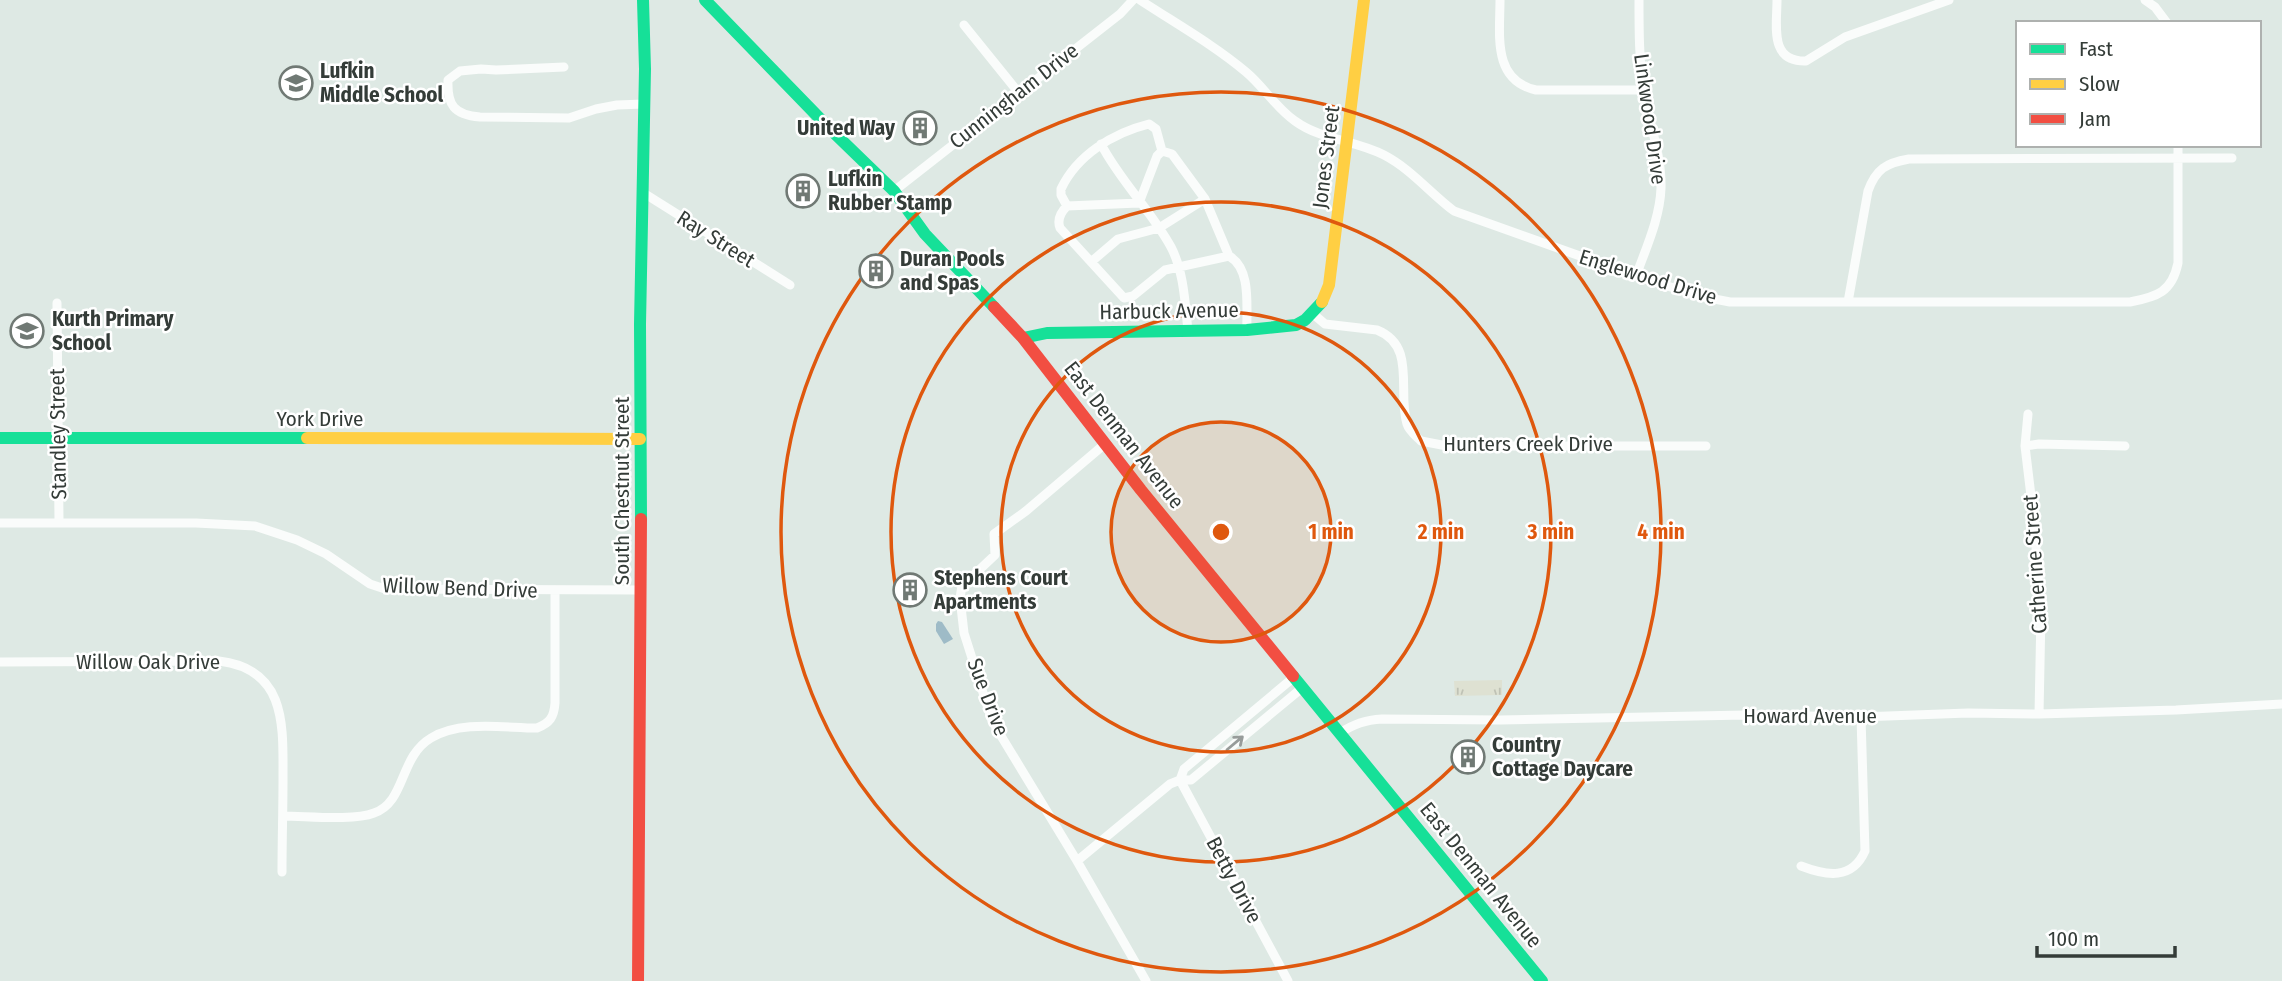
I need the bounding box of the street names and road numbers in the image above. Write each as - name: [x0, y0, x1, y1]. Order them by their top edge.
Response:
- street label: Cunningham Drive: [944, 38, 1084, 154]
- street label: Linkwood Drive: [1628, 52, 1672, 186]
- street label: Jones Street: [1307, 104, 1345, 210]
- street label: Ray Street: [672, 205, 760, 273]
- street label: Englewood Drive: [1576, 244, 1720, 310]
- street label: Harbuck Avenue: [1099, 297, 1239, 325]
- street label: East Denman Avenue: [1058, 356, 1190, 514]
- street label: Standley Street: [44, 368, 72, 500]
- street label: South Chestnut Street: [609, 397, 635, 585]
- street label: York Drive: [277, 406, 363, 432]
- street label: Hunters Creek Drive: [1443, 431, 1613, 457]
- street label: Catherine Street: [2017, 493, 2053, 635]
- street label: Willow Bend Drive: [382, 572, 538, 604]
- street label: Willow Oak Drive: [76, 649, 220, 675]
- street label: Sue Drive: [961, 654, 1015, 740]
- street label: Howard Avenue: [1743, 703, 1877, 729]
- street label: East Denman Avenue: [1414, 797, 1548, 953]
- street label: Betty Drive: [1200, 832, 1268, 928]

